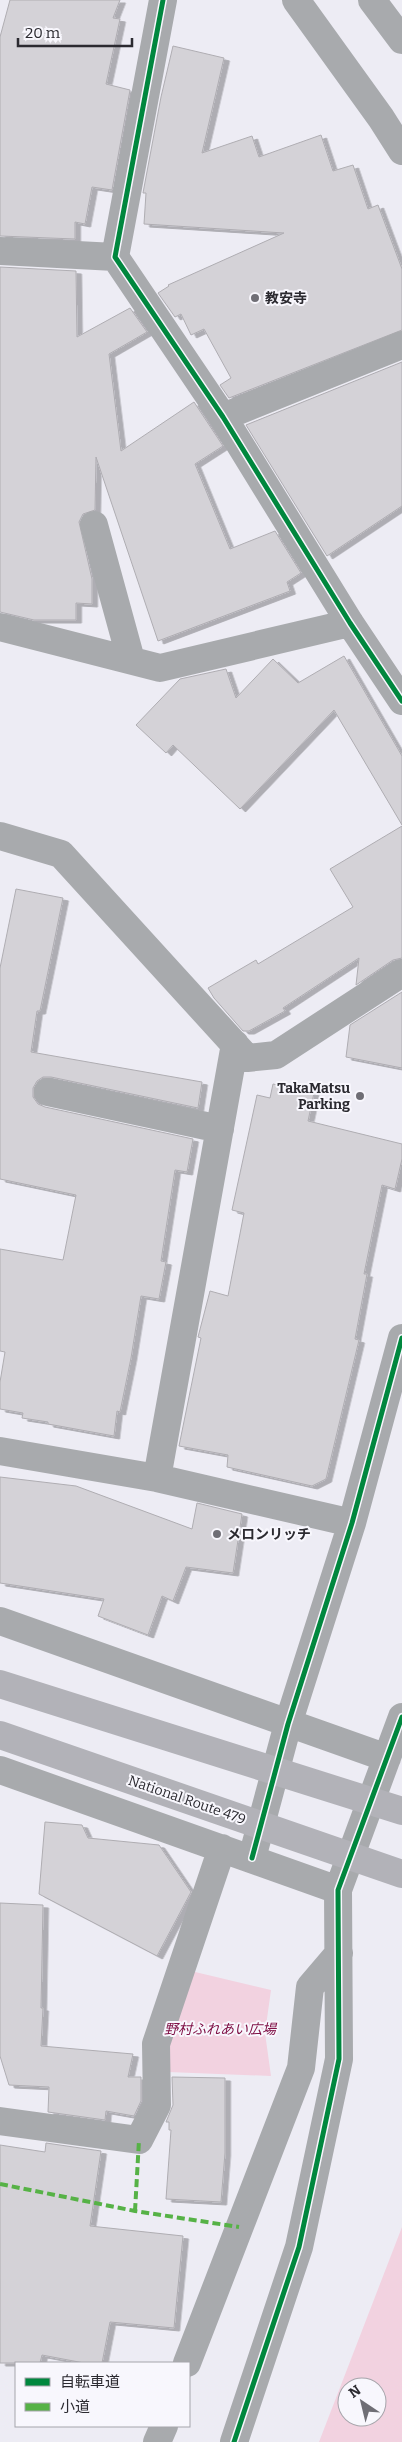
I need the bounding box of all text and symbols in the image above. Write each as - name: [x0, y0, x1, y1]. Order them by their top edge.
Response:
- scale bar: [18, 15, 131, 47]
- text: 20 m: [25, 24, 61, 42]
- place label: 教安寺: [265, 290, 307, 307]
- marker: 教安寺: [249, 292, 261, 304]
- place label: TakaMatsu Parking: [277, 1080, 350, 1113]
- marker: TakaMatsu Parking: [354, 1090, 366, 1102]
- place label: メロンリッチ: [227, 1526, 311, 1543]
- marker: メロンリッチ: [211, 1528, 223, 1540]
- street label: National Route 479: [126, 1772, 248, 1828]
- park label: 野村ふれあい広場: [164, 2021, 278, 2038]
- legend: [15, 2362, 190, 2427]
- text: 自転車道: [60, 2373, 120, 2391]
- north arrow: [337, 2377, 387, 2427]
- text: N: [346, 2382, 364, 2402]
- text: 小道: [60, 2398, 90, 2416]

